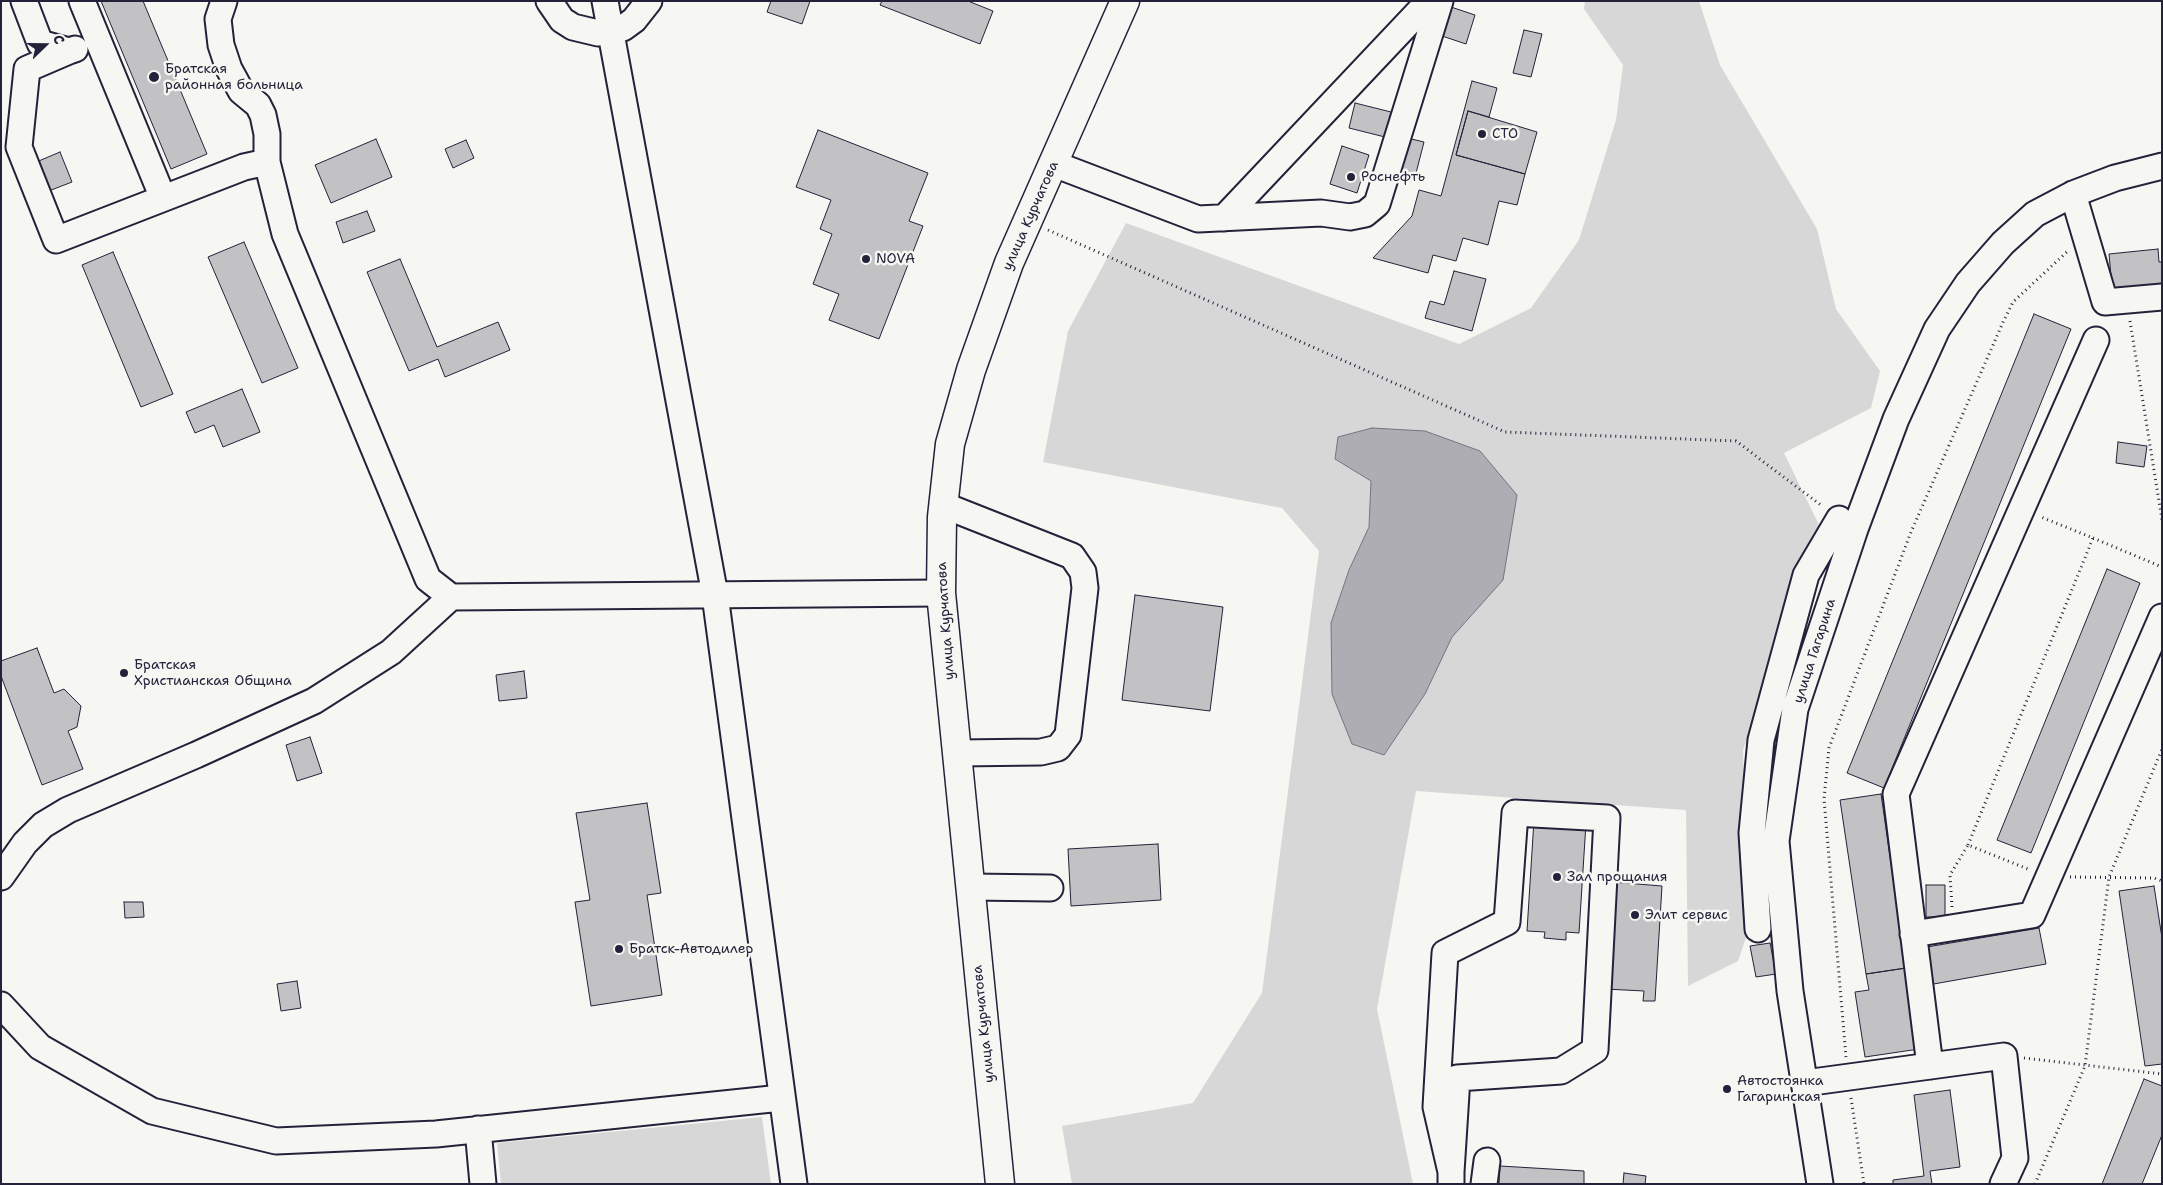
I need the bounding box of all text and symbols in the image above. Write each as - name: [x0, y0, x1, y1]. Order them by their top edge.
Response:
- north arrow: [20, 20, 70, 70]
- text: С: [49, 32, 69, 47]
- place label: Братская районная больница: [165, 61, 303, 94]
- marker: Братская районная больница: [147, 70, 161, 84]
- place label: СТО: [1492, 126, 1518, 142]
- marker: СТО: [1476, 128, 1488, 140]
- street label: улица Курчатова: [999, 159, 1063, 273]
- place label: Роснефть: [1361, 169, 1425, 185]
- marker: Роснефть: [1345, 171, 1357, 183]
- place label: NOVA: [876, 251, 915, 267]
- marker: NOVA: [860, 253, 872, 265]
- street label: улица Курчатова: [934, 561, 958, 681]
- street label: улица Гагарина: [1790, 597, 1840, 705]
- place label: Братская Христианская Община: [134, 657, 292, 690]
- marker: Братская Христианская Община: [118, 667, 130, 679]
- place label: Зал прощания: [1567, 869, 1667, 885]
- marker: Зал прощания: [1551, 871, 1563, 883]
- place label: Элит сервис: [1645, 907, 1728, 923]
- marker: Элит сервис: [1629, 909, 1641, 921]
- place label: Братск-Автодилер: [629, 941, 753, 957]
- marker: Братск-Автодилер: [613, 943, 625, 955]
- street label: улица Курчатова: [969, 964, 999, 1084]
- place label: Автостоянка Гагаринская: [1737, 1073, 1824, 1106]
- marker: Автостоянка Гагаринская: [1721, 1083, 1733, 1095]

